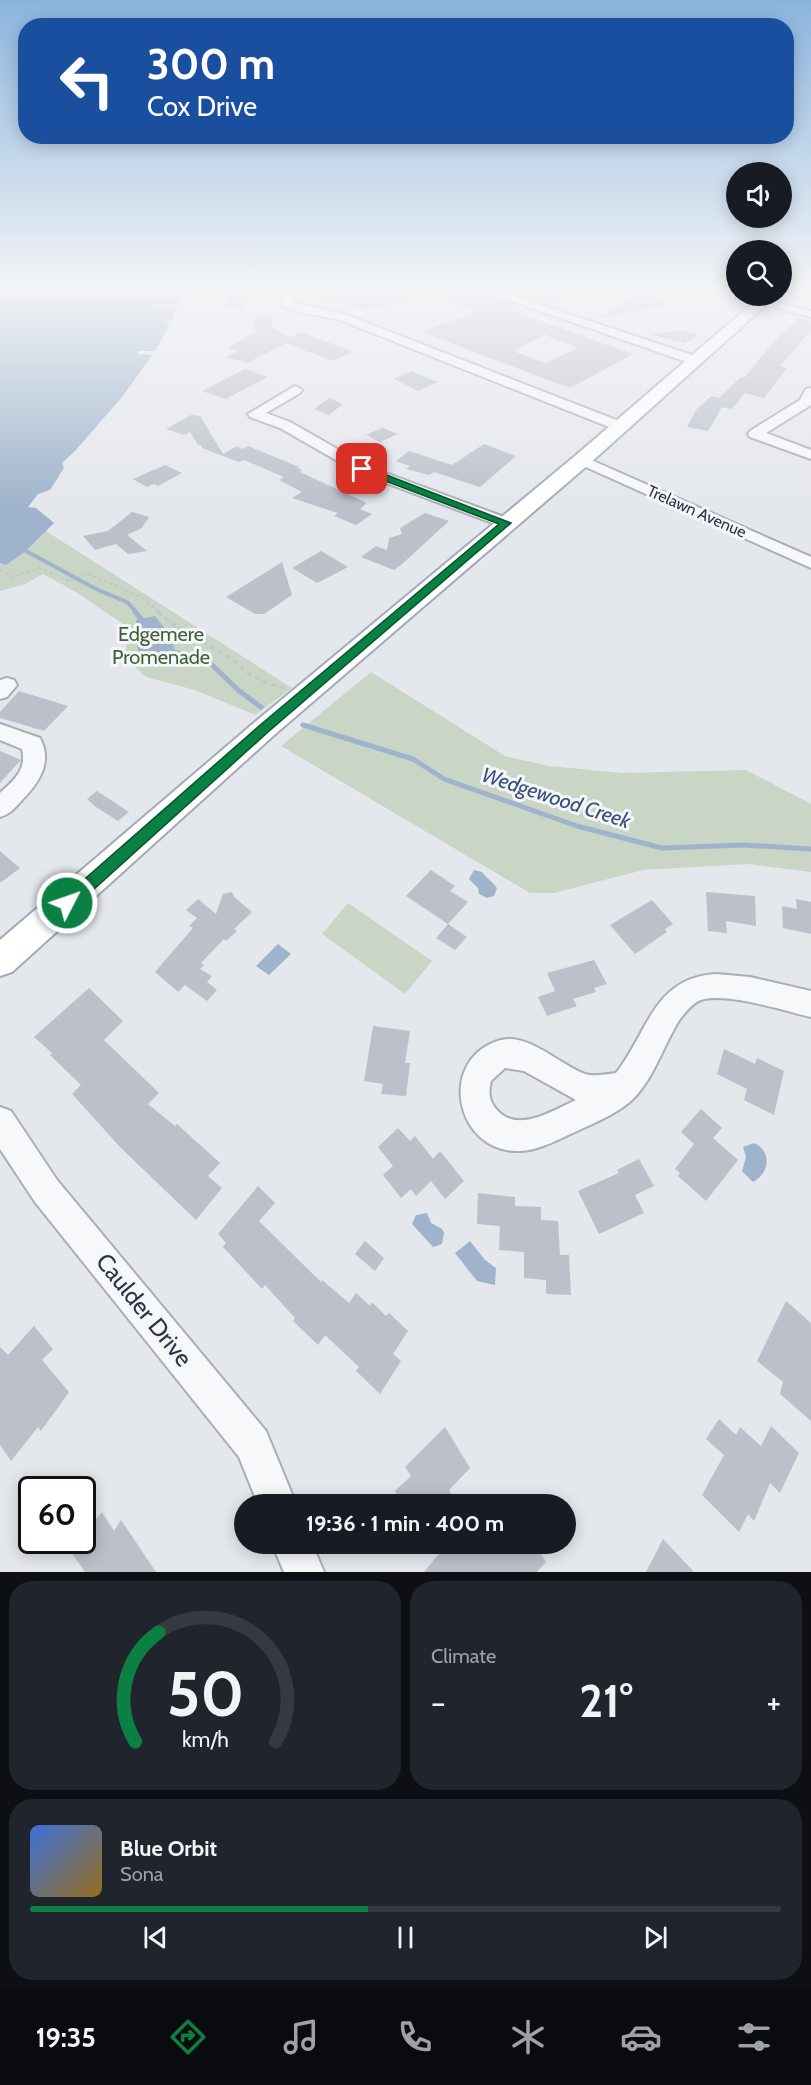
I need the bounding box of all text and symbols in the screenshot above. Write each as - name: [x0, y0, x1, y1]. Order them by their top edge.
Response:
- text: 300 m: [147, 38, 275, 90]
- icon: left: [48, 42, 126, 120]
- text: Cox Drive: [147, 90, 257, 123]
- map controls: [726, 162, 792, 306]
- button: sound: [726, 162, 792, 228]
- button: search: [726, 240, 792, 306]
- pin: [336, 443, 387, 494]
- icon: arrive: [345, 452, 378, 485]
- street label: Trelawn Avenue: [644, 481, 749, 542]
- park label: Edgemere Promenade: [112, 622, 210, 669]
- water label: Wedgewood Creek: [479, 762, 635, 834]
- position arrow: [35, 871, 99, 935]
- street label: Caulder Drive: [90, 1247, 199, 1372]
- speed limit sign: 60: [18, 1476, 96, 1554]
- text: 19:36 · 1 min · 400 m: [306, 1510, 504, 1537]
- text: Climate: [431, 1644, 496, 1668]
- text: 50: [166, 1656, 244, 1732]
- text: 21°: [579, 1674, 633, 1728]
- text: −: [431, 1682, 446, 1722]
- text: +: [766, 1682, 781, 1722]
- text: km/h: [182, 1727, 228, 1753]
- text: Blue Orbit: [120, 1835, 217, 1862]
- text: Sona: [120, 1862, 163, 1886]
- icon: previous: [139, 1921, 172, 1954]
- icon: pause: [389, 1921, 422, 1954]
- icon: next: [639, 1921, 672, 1954]
- icon: directions: [167, 2016, 209, 2058]
- icon: music: [280, 2016, 322, 2058]
- icon: phone: [394, 2016, 436, 2058]
- icon: climate: [507, 2016, 549, 2058]
- icon: car: [620, 2016, 662, 2058]
- icon: filters: [733, 2016, 775, 2058]
- text: 19:35: [36, 2021, 96, 2054]

